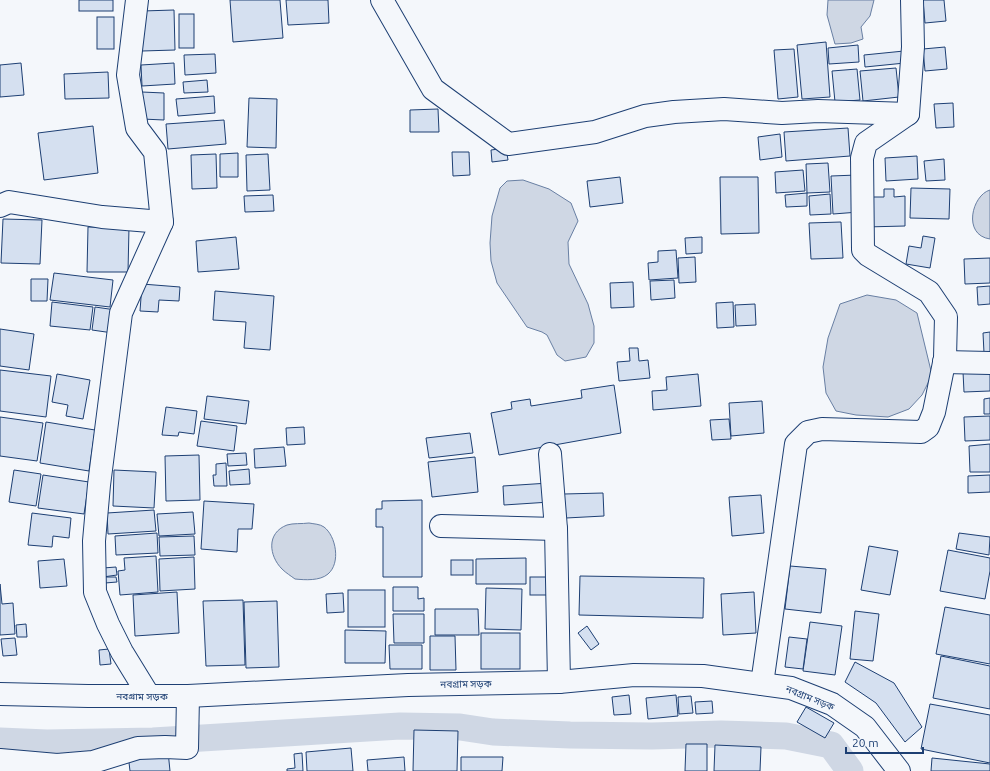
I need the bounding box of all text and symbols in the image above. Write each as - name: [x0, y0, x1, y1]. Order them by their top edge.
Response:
- street label: নবগ্রাম সড়ক: [439, 678, 493, 690]
- street label: নবগ্রাম সড়ক: [783, 683, 837, 713]
- street label: নবগ্রাম সড়ক: [115, 691, 169, 702]
- scale bar: [846, 729, 923, 755]
- text: 20 m: [852, 736, 879, 749]

